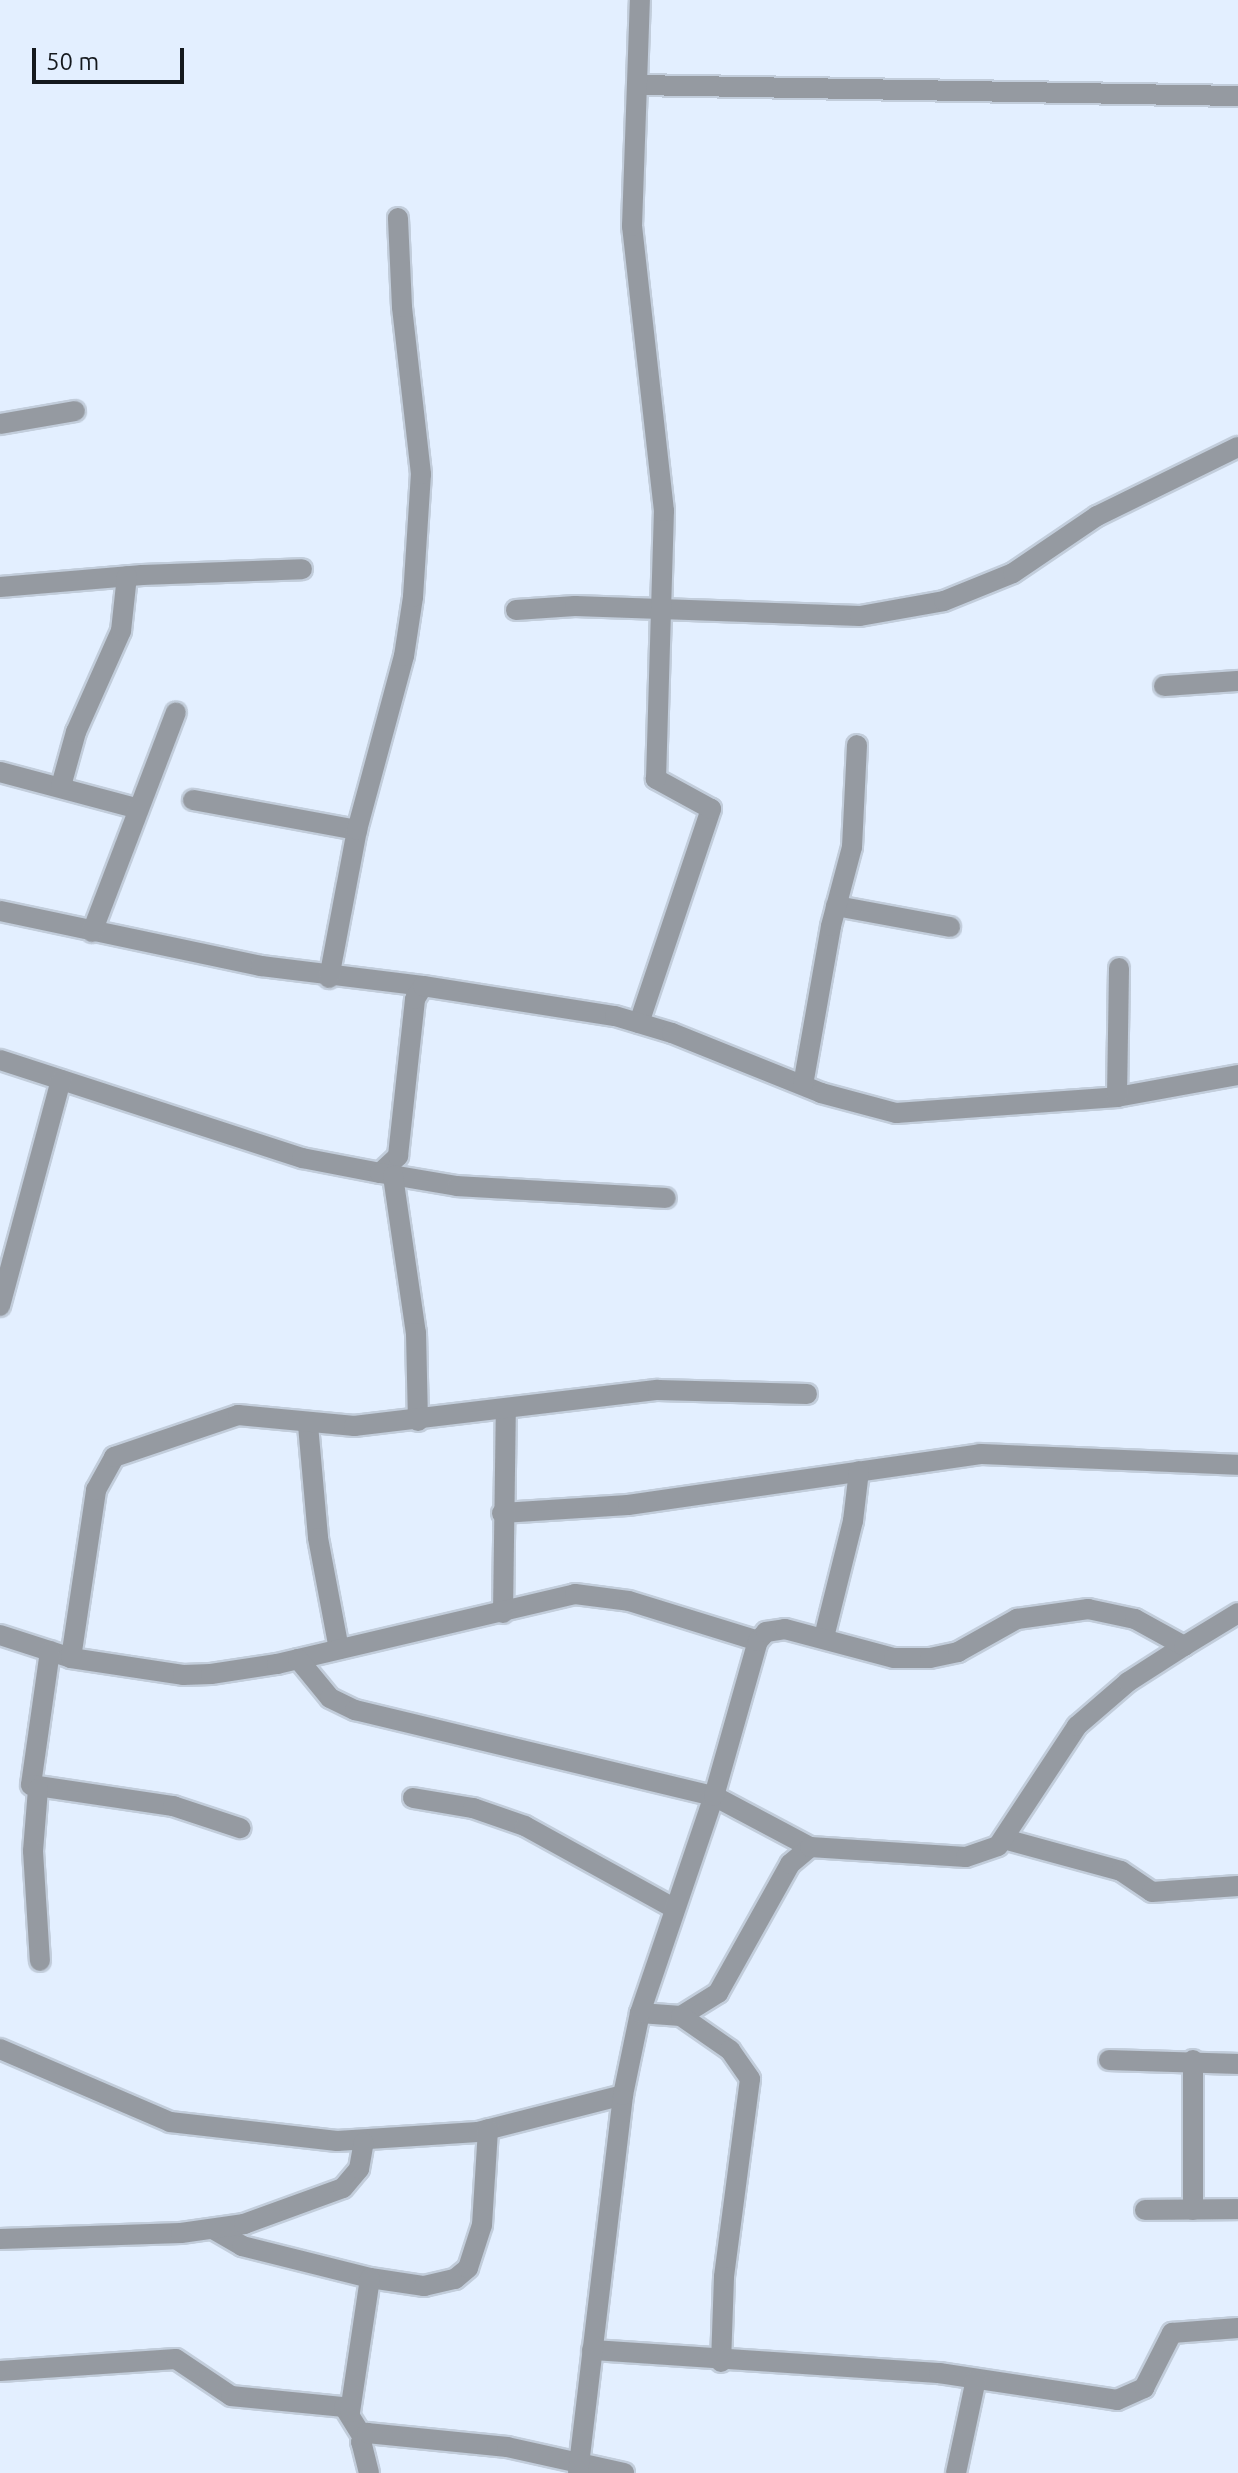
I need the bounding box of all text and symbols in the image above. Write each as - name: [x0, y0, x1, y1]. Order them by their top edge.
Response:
- scale bar: [36, 32, 188, 82]
- text: 50 m: [46, 48, 99, 75]

